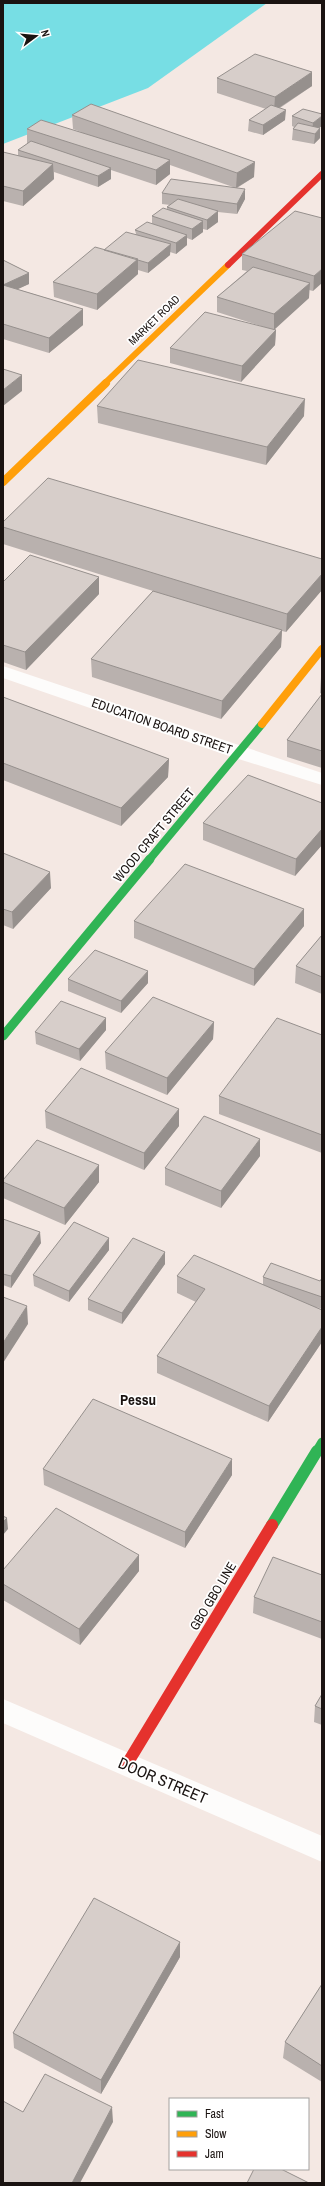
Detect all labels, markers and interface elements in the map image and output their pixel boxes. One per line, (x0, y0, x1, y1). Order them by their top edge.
north arrow (16, 16, 56, 56)
text: N (38, 28, 53, 38)
street label: MARKET ROAD (125, 292, 183, 348)
street label: EDUCATION BOARD STREET (89, 694, 235, 758)
street label: WOOD CRAFT STREET (110, 784, 199, 886)
district label: Pessu (120, 1389, 156, 1410)
street label: GBO GBO LINE (186, 1559, 240, 1633)
street label: DOOR STREET (115, 1751, 211, 1809)
legend (169, 2098, 309, 2170)
text: Fast (205, 2106, 224, 2122)
text: Slow (205, 2126, 227, 2142)
text: Jam (205, 2146, 224, 2162)

